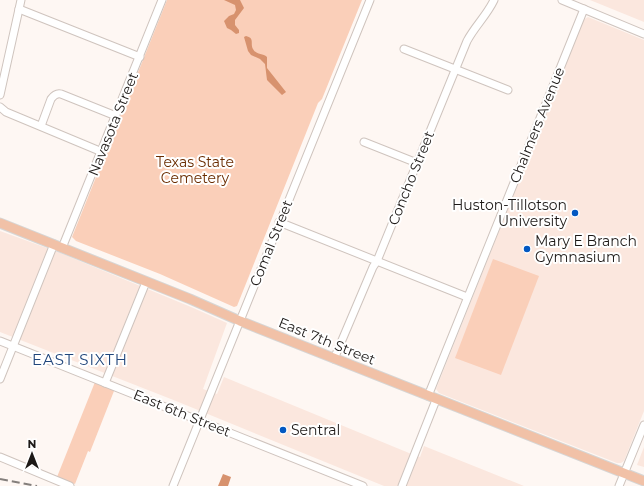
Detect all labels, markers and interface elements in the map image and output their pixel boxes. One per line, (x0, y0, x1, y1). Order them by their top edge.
street label: Chalmers Avenue (505, 64, 569, 186)
street label: Navasota Street (84, 69, 142, 179)
street label: Concho Street (384, 128, 438, 228)
park label: Texas State Cemetery (156, 153, 234, 187)
place label: Huston-Tillotson University (452, 196, 567, 230)
street label: Comal Street (246, 197, 297, 289)
marker: Huston-Tillotson University (570, 208, 580, 218)
place label: Mary E Branch Gymnasium (535, 232, 637, 266)
marker: Mary E Branch Gymnasium (522, 244, 532, 254)
street label: East 7th Street (276, 313, 378, 369)
district label: EAST SIXTH (32, 350, 128, 369)
street label: East 6th Street (131, 385, 234, 441)
place label: Sentral (291, 421, 340, 439)
marker: Sentral (278, 425, 288, 435)
north arrow (12, 434, 52, 474)
text: N (28, 437, 36, 451)

